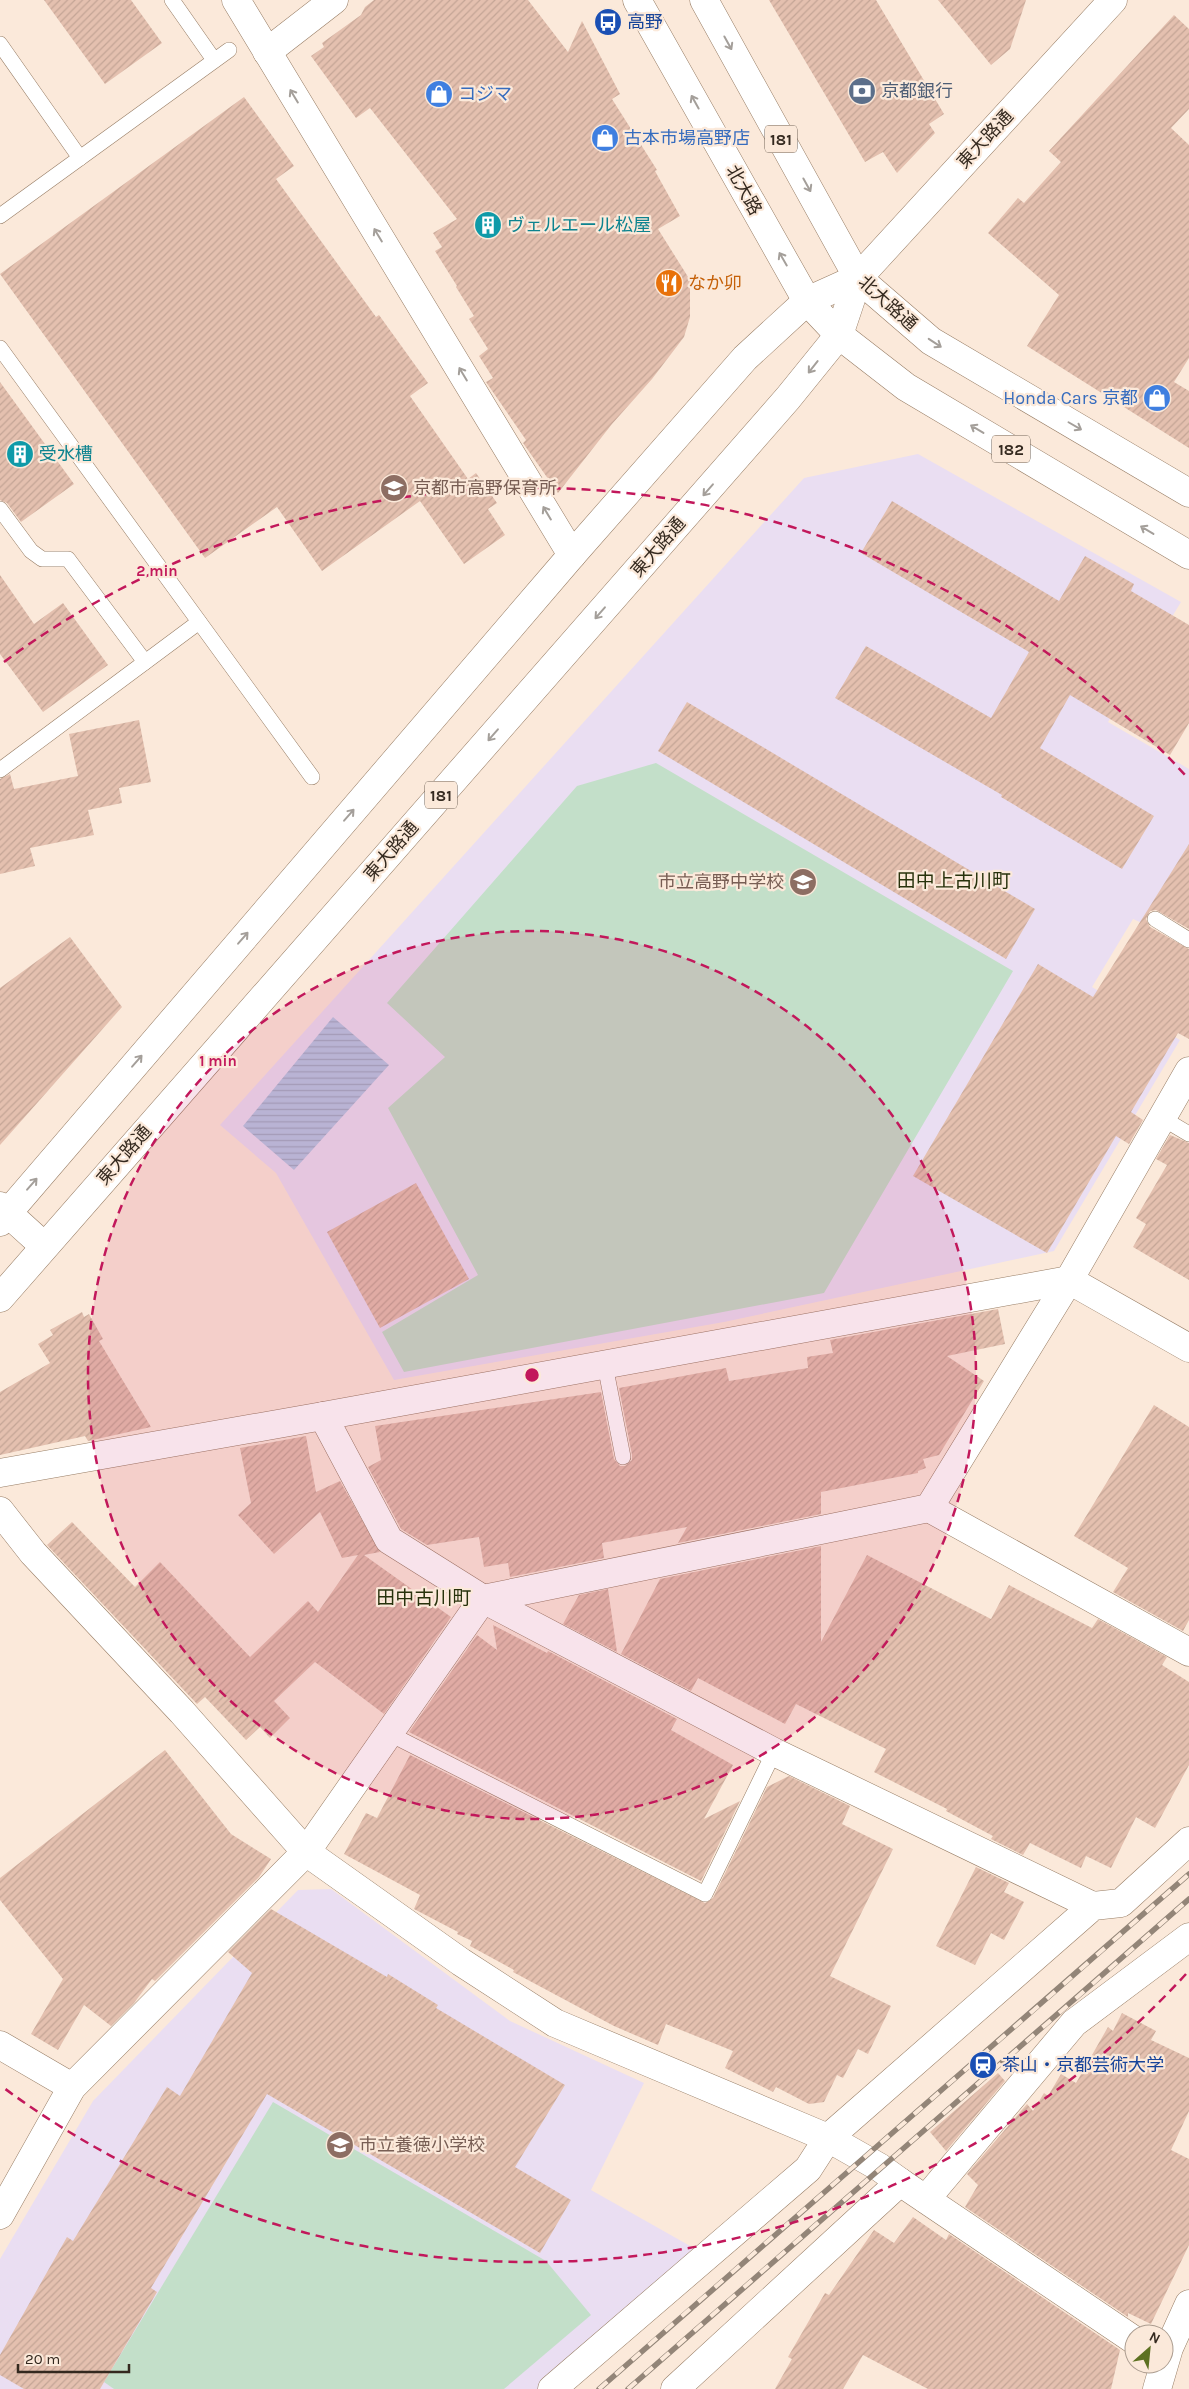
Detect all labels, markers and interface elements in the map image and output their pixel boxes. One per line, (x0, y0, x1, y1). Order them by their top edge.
bus stop icon: 高野 (593, 7, 623, 37)
place label: 高野 (627, 11, 663, 33)
one-way arrow (723, 35, 733, 49)
bank icon: 京都銀行 (847, 76, 877, 106)
shop icon: コジマ (424, 79, 454, 109)
place label: 京都銀行 (881, 80, 953, 102)
place label: コジマ (458, 83, 512, 105)
one-way arrow (288, 90, 298, 104)
one-way arrow (690, 95, 699, 110)
street label: 東大路通 (952, 105, 1018, 173)
shop icon: 古本市場高野店 (590, 123, 620, 153)
road number: 181 (765, 126, 797, 152)
place label: 古本市場高野店 (624, 127, 750, 149)
street label: 北大路 (721, 161, 767, 219)
one-way arrow (802, 177, 812, 191)
building icon: ヴェルエール松屋 (473, 210, 503, 240)
place label: ヴェルエール松屋 (507, 214, 651, 236)
one-way arrow (373, 229, 383, 243)
one-way arrow (778, 252, 788, 266)
restaurant icon: なか卯 (654, 268, 684, 298)
street label: 北大路通 (854, 271, 922, 335)
place label: なか卯 (688, 272, 742, 294)
one-way arrow (928, 339, 942, 349)
one-way arrow (808, 360, 819, 373)
one-way arrow (457, 367, 467, 381)
shop icon: Honda Cars 京都 (1142, 383, 1172, 413)
place label: Honda Cars 京都 (1003, 387, 1138, 409)
one-way arrow (1068, 422, 1082, 432)
one-way arrow (971, 424, 985, 434)
road number: 182 (992, 436, 1030, 462)
building icon: 受水槽 (5, 439, 35, 469)
place label: 受水槽 (39, 443, 93, 465)
school or university icon: 京都市高野保育所 (379, 473, 409, 503)
place label: 京都市高野保育所 (413, 477, 557, 499)
one-way arrow (702, 484, 713, 497)
one-way arrow (542, 506, 552, 520)
street label: 東大路通 (626, 513, 690, 581)
one-way arrow (1141, 524, 1155, 534)
text: 2 min (136, 562, 178, 580)
one-way arrow (595, 606, 606, 619)
one-way arrow (487, 728, 499, 741)
road number: 181 (425, 782, 457, 808)
one-way arrow (343, 808, 355, 821)
street label: 東大路通 (359, 817, 423, 885)
school or university icon: 市立高野中学校 (788, 867, 818, 897)
district label: 田中上古川町 (897, 870, 1011, 892)
place label: 市立高野中学校 (658, 871, 784, 893)
one-way arrow (238, 931, 249, 944)
text: 1 min (199, 1052, 237, 1070)
one-way arrow (132, 1055, 143, 1068)
street label: 東大路通 (92, 1121, 156, 1189)
one-way arrow (26, 1178, 37, 1191)
centre of rings (523, 1366, 541, 1384)
district label: 田中古川町 (376, 1587, 472, 1609)
station icon: 茶山・京都芸術大学 (968, 2050, 998, 2080)
place label: 茶山・京都芸術大学 (1002, 2054, 1164, 2076)
school or university icon: 市立養徳小学校 (325, 2130, 355, 2160)
place label: 市立養徳小学校 (359, 2134, 485, 2156)
north arrow (1124, 2324, 1174, 2374)
text: N (1146, 2328, 1163, 2348)
scale bar (18, 2342, 129, 2374)
text: 20 m (25, 2350, 60, 2368)

